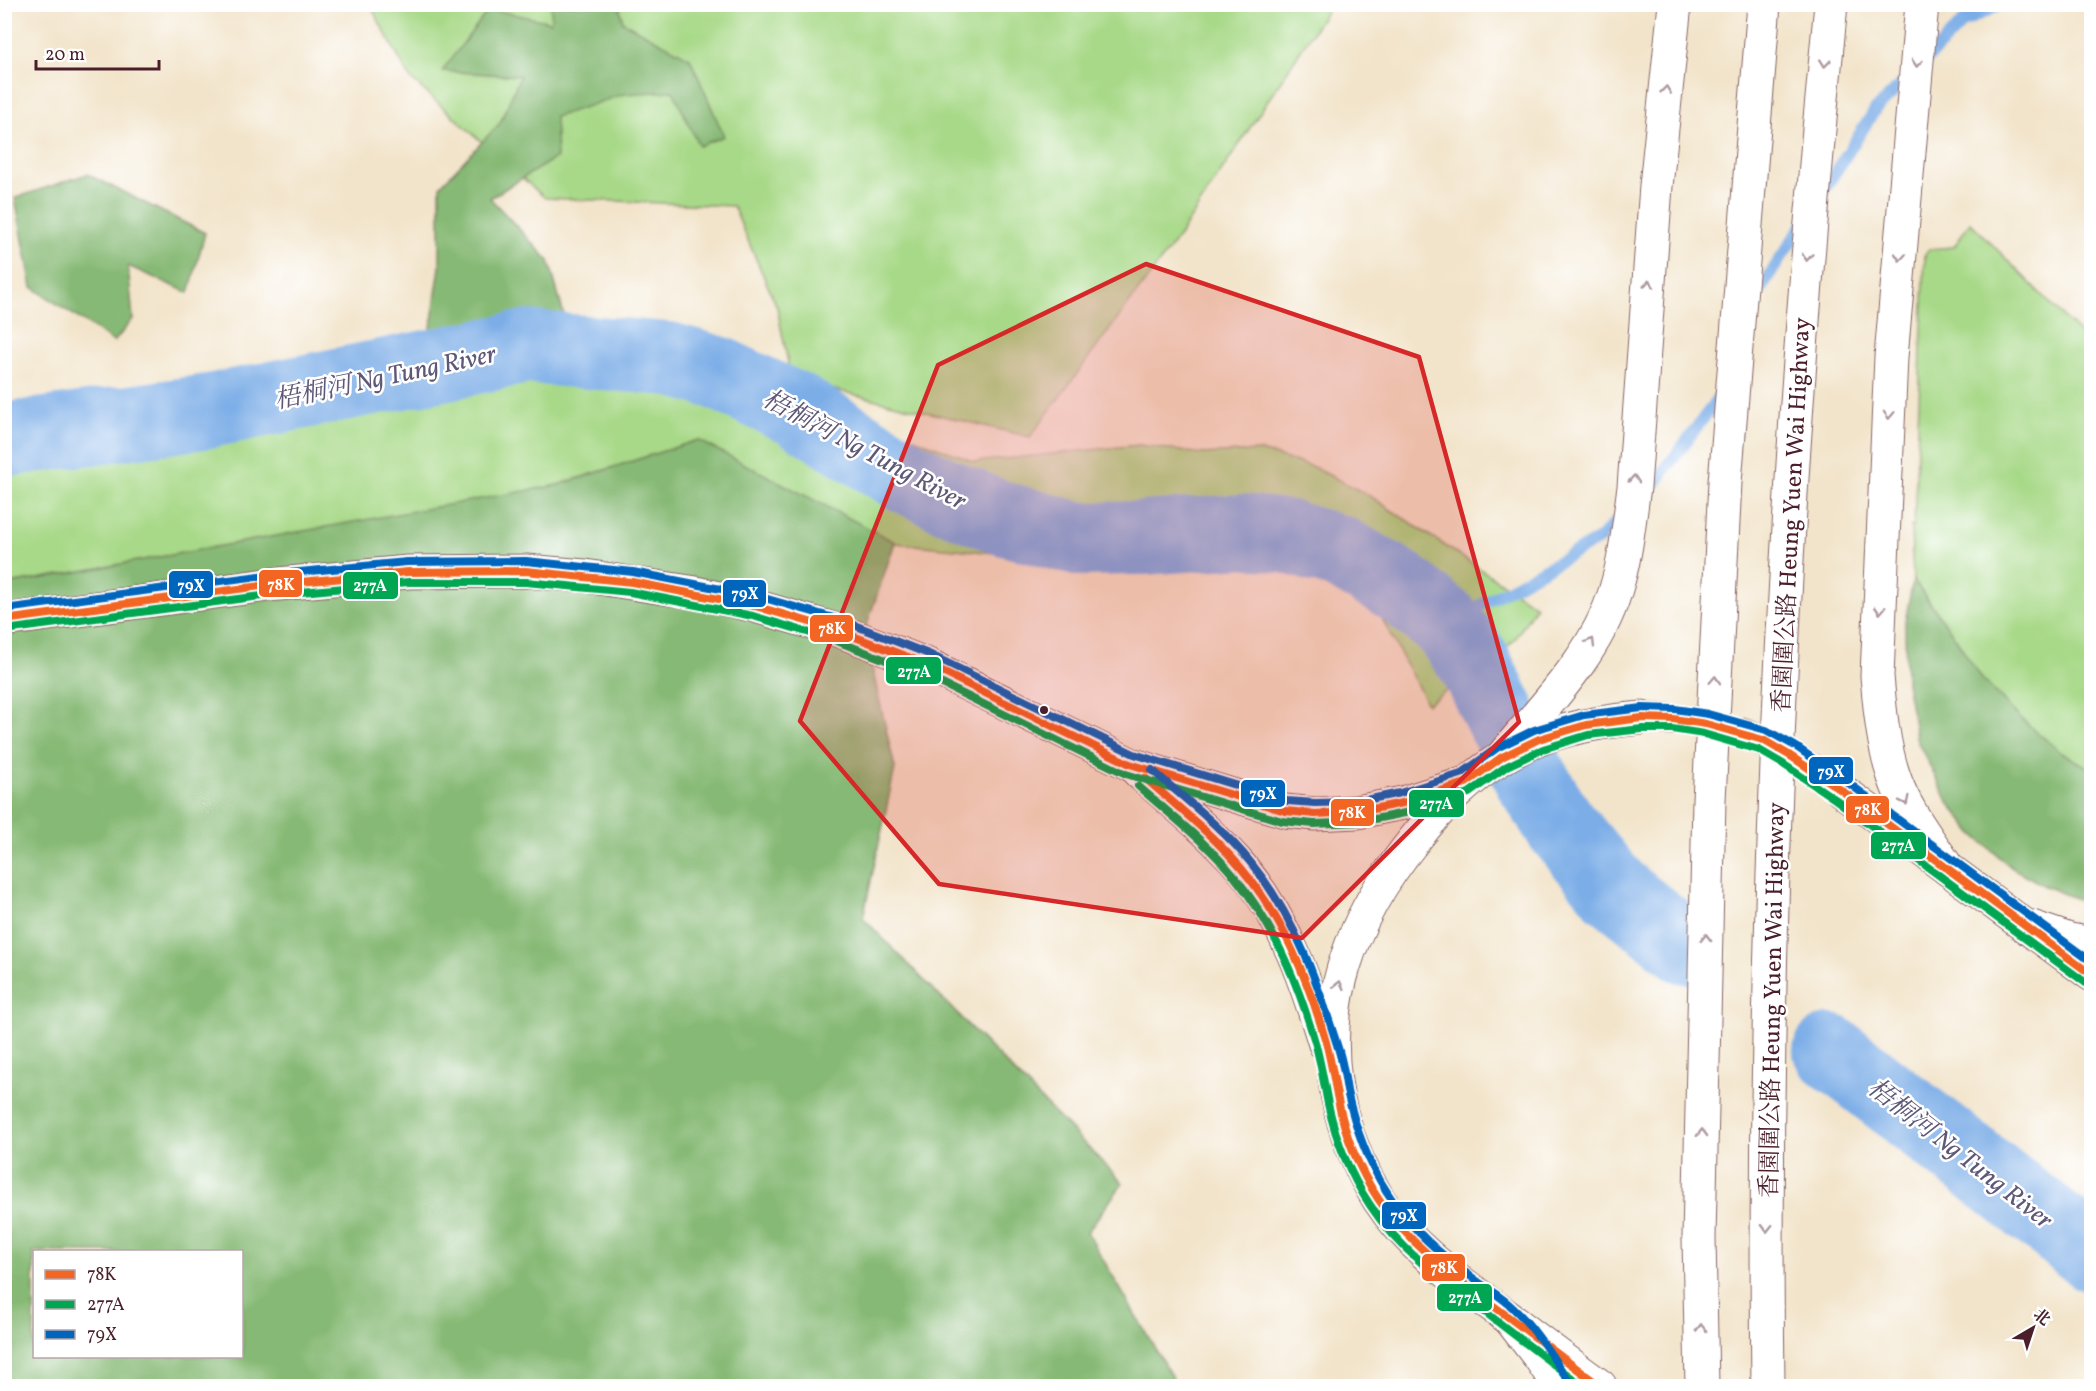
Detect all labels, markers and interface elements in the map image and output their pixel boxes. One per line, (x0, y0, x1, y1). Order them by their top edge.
scale bar (36, 33, 159, 71)
text: 20 m (45, 43, 85, 68)
one-way arrow (1819, 58, 1832, 67)
one-way arrow (1911, 58, 1924, 67)
one-way arrow (1659, 85, 1672, 95)
one-way arrow (1801, 252, 1814, 261)
one-way arrow (1894, 252, 1907, 262)
one-way arrow (1642, 280, 1655, 289)
street label: 香園圍公路 Heung Yuen Wai Highway (1766, 317, 1820, 714)
water label: 梧桐河 Ng Tung River (271, 337, 500, 419)
water label: 梧桐河 Ng Tung River (756, 382, 973, 520)
one-way arrow (1882, 411, 1895, 420)
one-way arrow (1627, 474, 1640, 483)
line badge: 78K (258, 569, 303, 598)
line badge: 79X (168, 570, 214, 599)
line badge: 277A (342, 571, 399, 600)
text: 78K (267, 575, 295, 597)
text: 79X (177, 576, 205, 598)
text: 277A (353, 576, 387, 598)
line badge: 79X (722, 579, 767, 608)
text: 79X (731, 584, 759, 606)
one-way arrow (1874, 605, 1887, 614)
line badge: 78K (809, 614, 854, 643)
text: 78K (818, 619, 846, 641)
one-way arrow (1584, 638, 1596, 648)
line badge: 277A (885, 656, 942, 685)
text: 277A (897, 662, 931, 684)
one-way arrow (1709, 676, 1722, 685)
unlabelled marker (1038, 704, 1050, 716)
line badge: 79X (1808, 756, 1854, 785)
text: 79X (1817, 762, 1845, 784)
line badge: 79X (1240, 779, 1286, 808)
text: 79X (1249, 784, 1277, 806)
line badge: 277A (1408, 789, 1465, 818)
text: 277A (1419, 794, 1453, 816)
one-way arrow (1898, 794, 1909, 805)
line badge: 78K (1845, 795, 1890, 824)
line badge: 78K (1330, 798, 1375, 827)
text: 78K (1854, 800, 1882, 822)
street label: 香園圍公路 Heung Yuen Wai Highway (1754, 802, 1794, 1198)
text: 78K (1338, 803, 1366, 825)
line badge: 277A (1870, 831, 1927, 860)
text: 277A (1881, 836, 1915, 858)
one-way arrow (1700, 934, 1712, 943)
one-way arrow (1331, 981, 1344, 991)
water label: 梧桐河 Ng Tung River (1860, 1071, 2060, 1239)
one-way arrow (1695, 1129, 1708, 1138)
line badge: 79X (1381, 1201, 1427, 1230)
text: 79X (1390, 1206, 1418, 1228)
one-way arrow (1761, 1223, 1773, 1232)
legend (33, 1250, 243, 1358)
line badge: 78K (1421, 1253, 1466, 1282)
text: 78K (1430, 1258, 1458, 1280)
text: 78K (87, 1263, 117, 1288)
line badge: 277A (1436, 1283, 1493, 1312)
text: 277A (1448, 1288, 1482, 1310)
text: 277A (87, 1293, 125, 1318)
north arrow (2003, 1298, 2063, 1358)
text: 北 (2028, 1304, 2054, 1331)
text: 79X (87, 1323, 117, 1348)
one-way arrow (1695, 1324, 1707, 1333)

